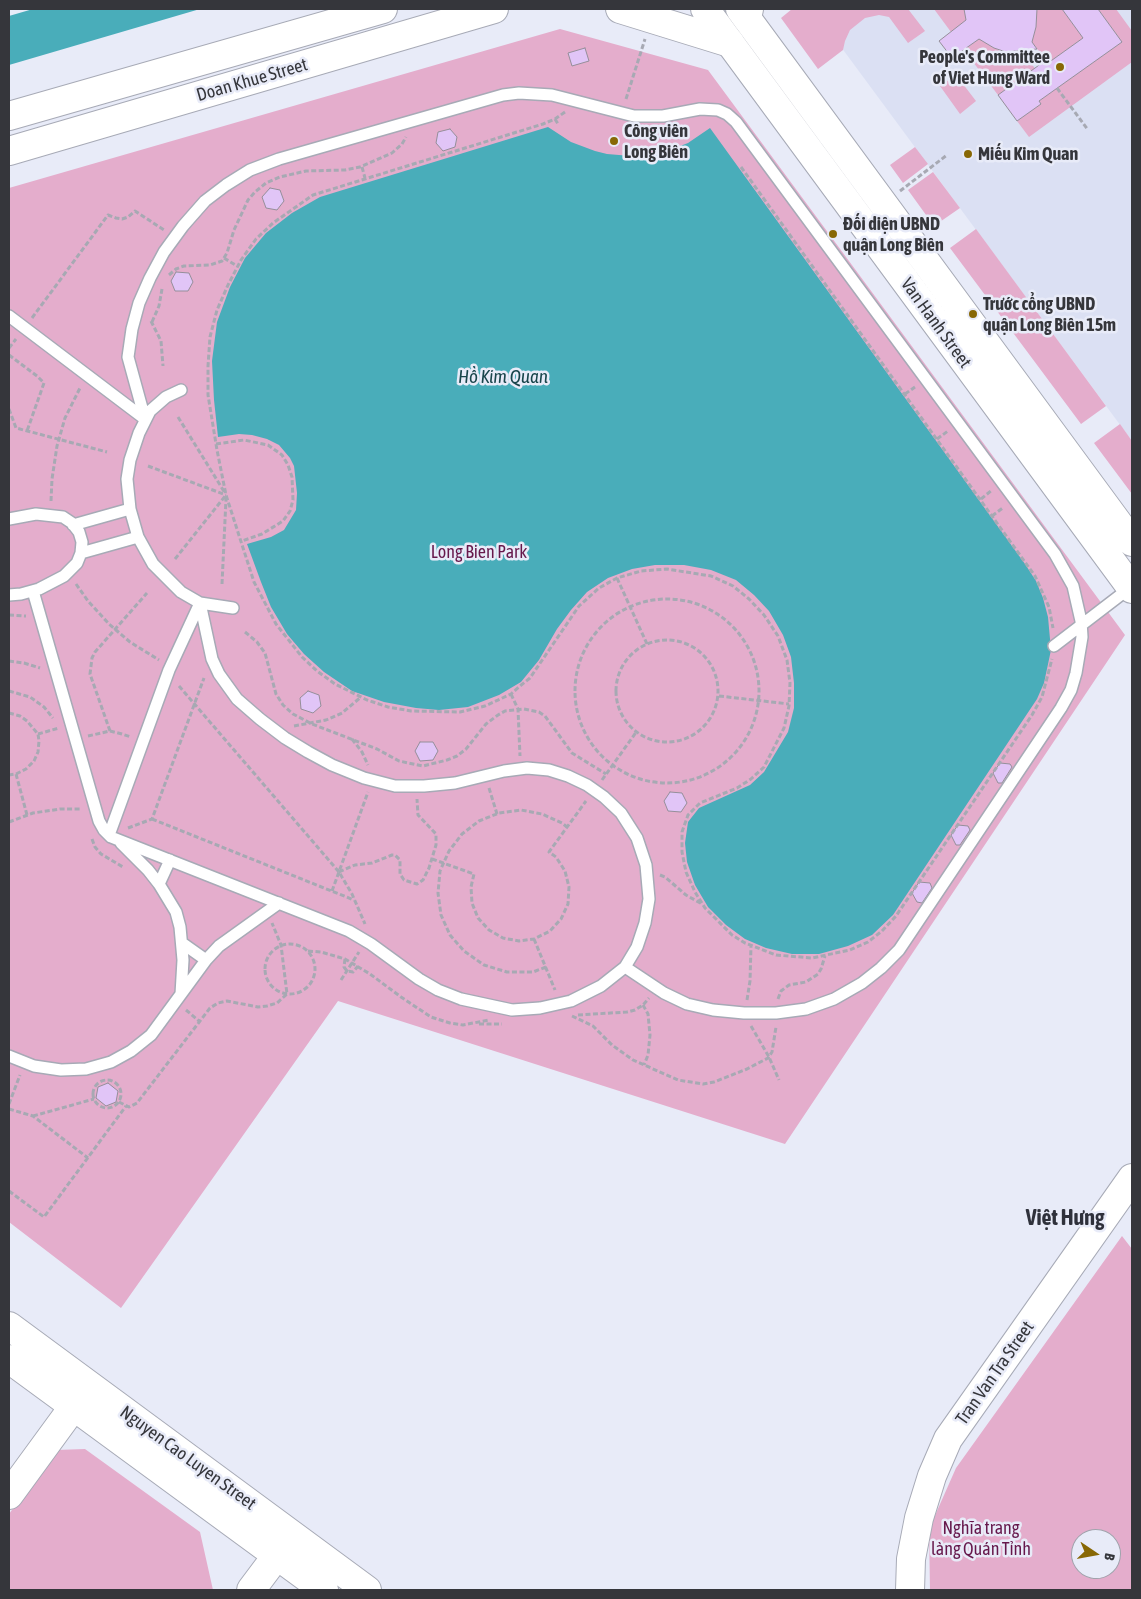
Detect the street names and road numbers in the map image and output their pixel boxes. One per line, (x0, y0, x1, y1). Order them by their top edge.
street label: Doan Khue Street (194, 54, 310, 106)
street label: Van Hanh Street (896, 274, 976, 372)
street label: Tran Van Tra Street (951, 1317, 1039, 1429)
street label: Nguyen Cao Luyen Street (116, 1401, 260, 1515)

